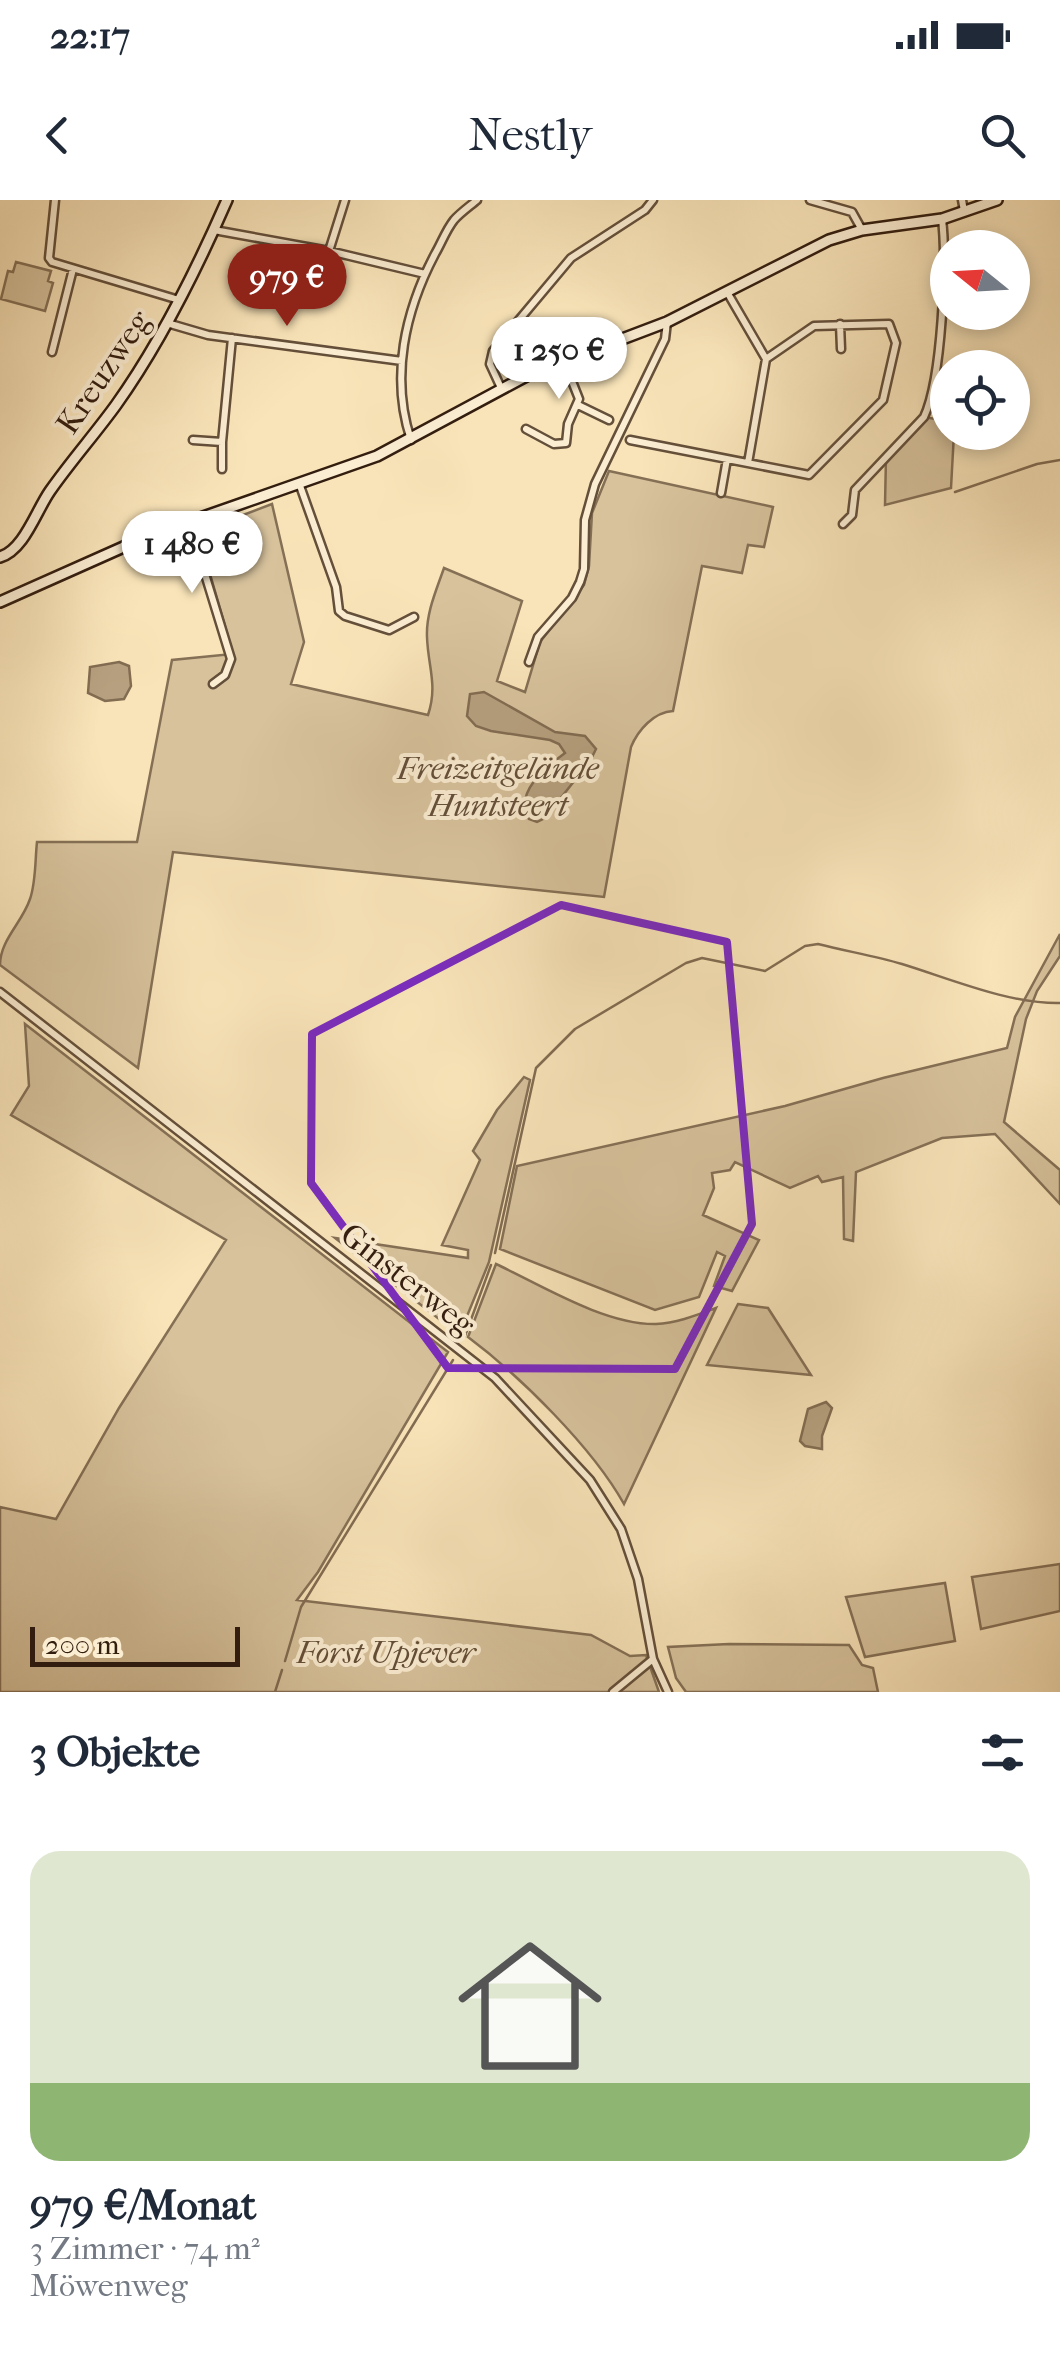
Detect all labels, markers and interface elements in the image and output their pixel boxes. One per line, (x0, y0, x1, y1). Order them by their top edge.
text: 22:17 (50, 13, 130, 58)
icon: back (30, 108, 85, 163)
icon: search (975, 108, 1030, 163)
text: Nestly (468, 109, 592, 162)
north arrow (930, 230, 1030, 330)
map controls (930, 230, 1030, 450)
pin: 979 € (217, 244, 357, 329)
text: 979 € (250, 258, 324, 295)
street label: Kreuzweg (49, 303, 159, 441)
pin: 1 250 € (467, 317, 651, 402)
text: 1 250 € (513, 331, 605, 368)
button: locate (930, 350, 1030, 450)
pin: 1 480 € (100, 511, 284, 596)
text: 1 480 € (144, 525, 240, 562)
park label: Freizeitgelände Huntsteert (396, 750, 600, 824)
street label: Ginsterweg (333, 1216, 483, 1344)
scale bar (30, 1622, 240, 1666)
text: 200 m (45, 1628, 120, 1661)
park label: Forst Upjever (296, 1634, 478, 1671)
icon: filters (975, 1725, 1030, 1780)
text: 3 Objekte (30, 1728, 200, 1777)
icon: home (440, 1916, 620, 2096)
text: 979 €/Monat (30, 2181, 256, 2230)
text: 3 Zimmer · 74 m² (30, 2230, 260, 2267)
text: Möwenweg (30, 2267, 188, 2304)

